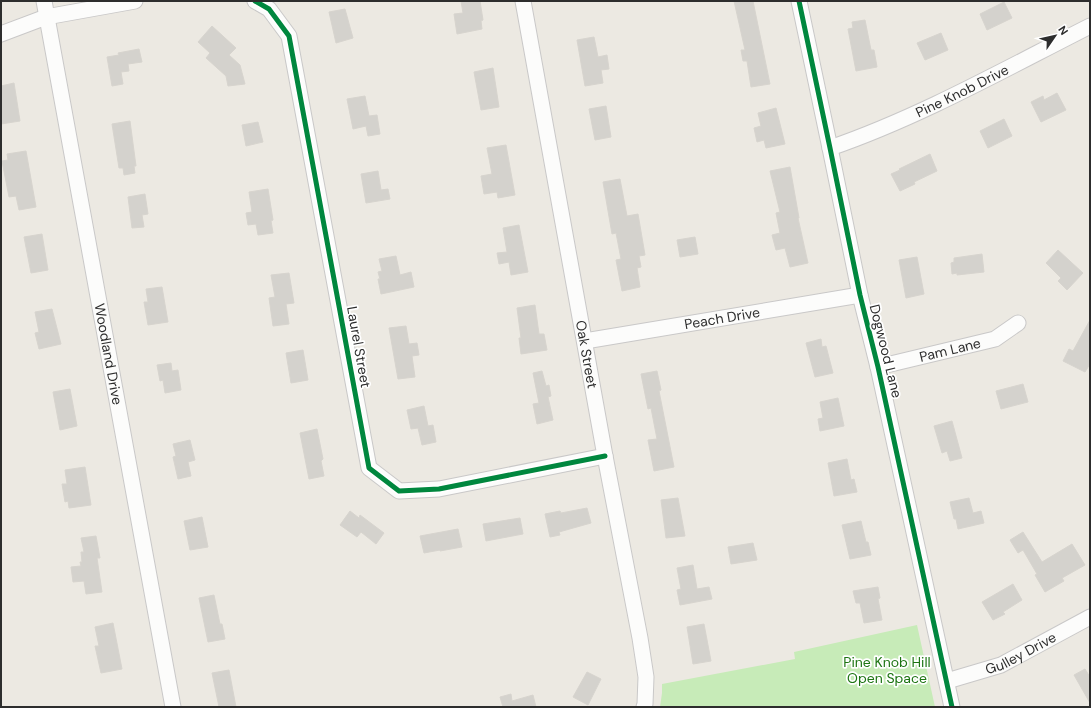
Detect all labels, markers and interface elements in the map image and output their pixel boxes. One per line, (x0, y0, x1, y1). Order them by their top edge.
north arrow (1035, 16, 1075, 56)
text: N (1055, 23, 1071, 38)
street label: Pine Knob Drive (913, 60, 1012, 121)
street label: Woodland Drive (90, 302, 127, 406)
street label: Dogwood Lane (866, 302, 906, 400)
street label: Peach Drive (683, 303, 761, 333)
street label: Laurel Street (343, 305, 375, 389)
street label: Oak Street (572, 319, 602, 390)
street label: Pam Lane (917, 334, 983, 366)
street label: Gulley Drive (983, 628, 1059, 678)
park label: Pine Knob Hill Open Space (843, 653, 931, 687)

